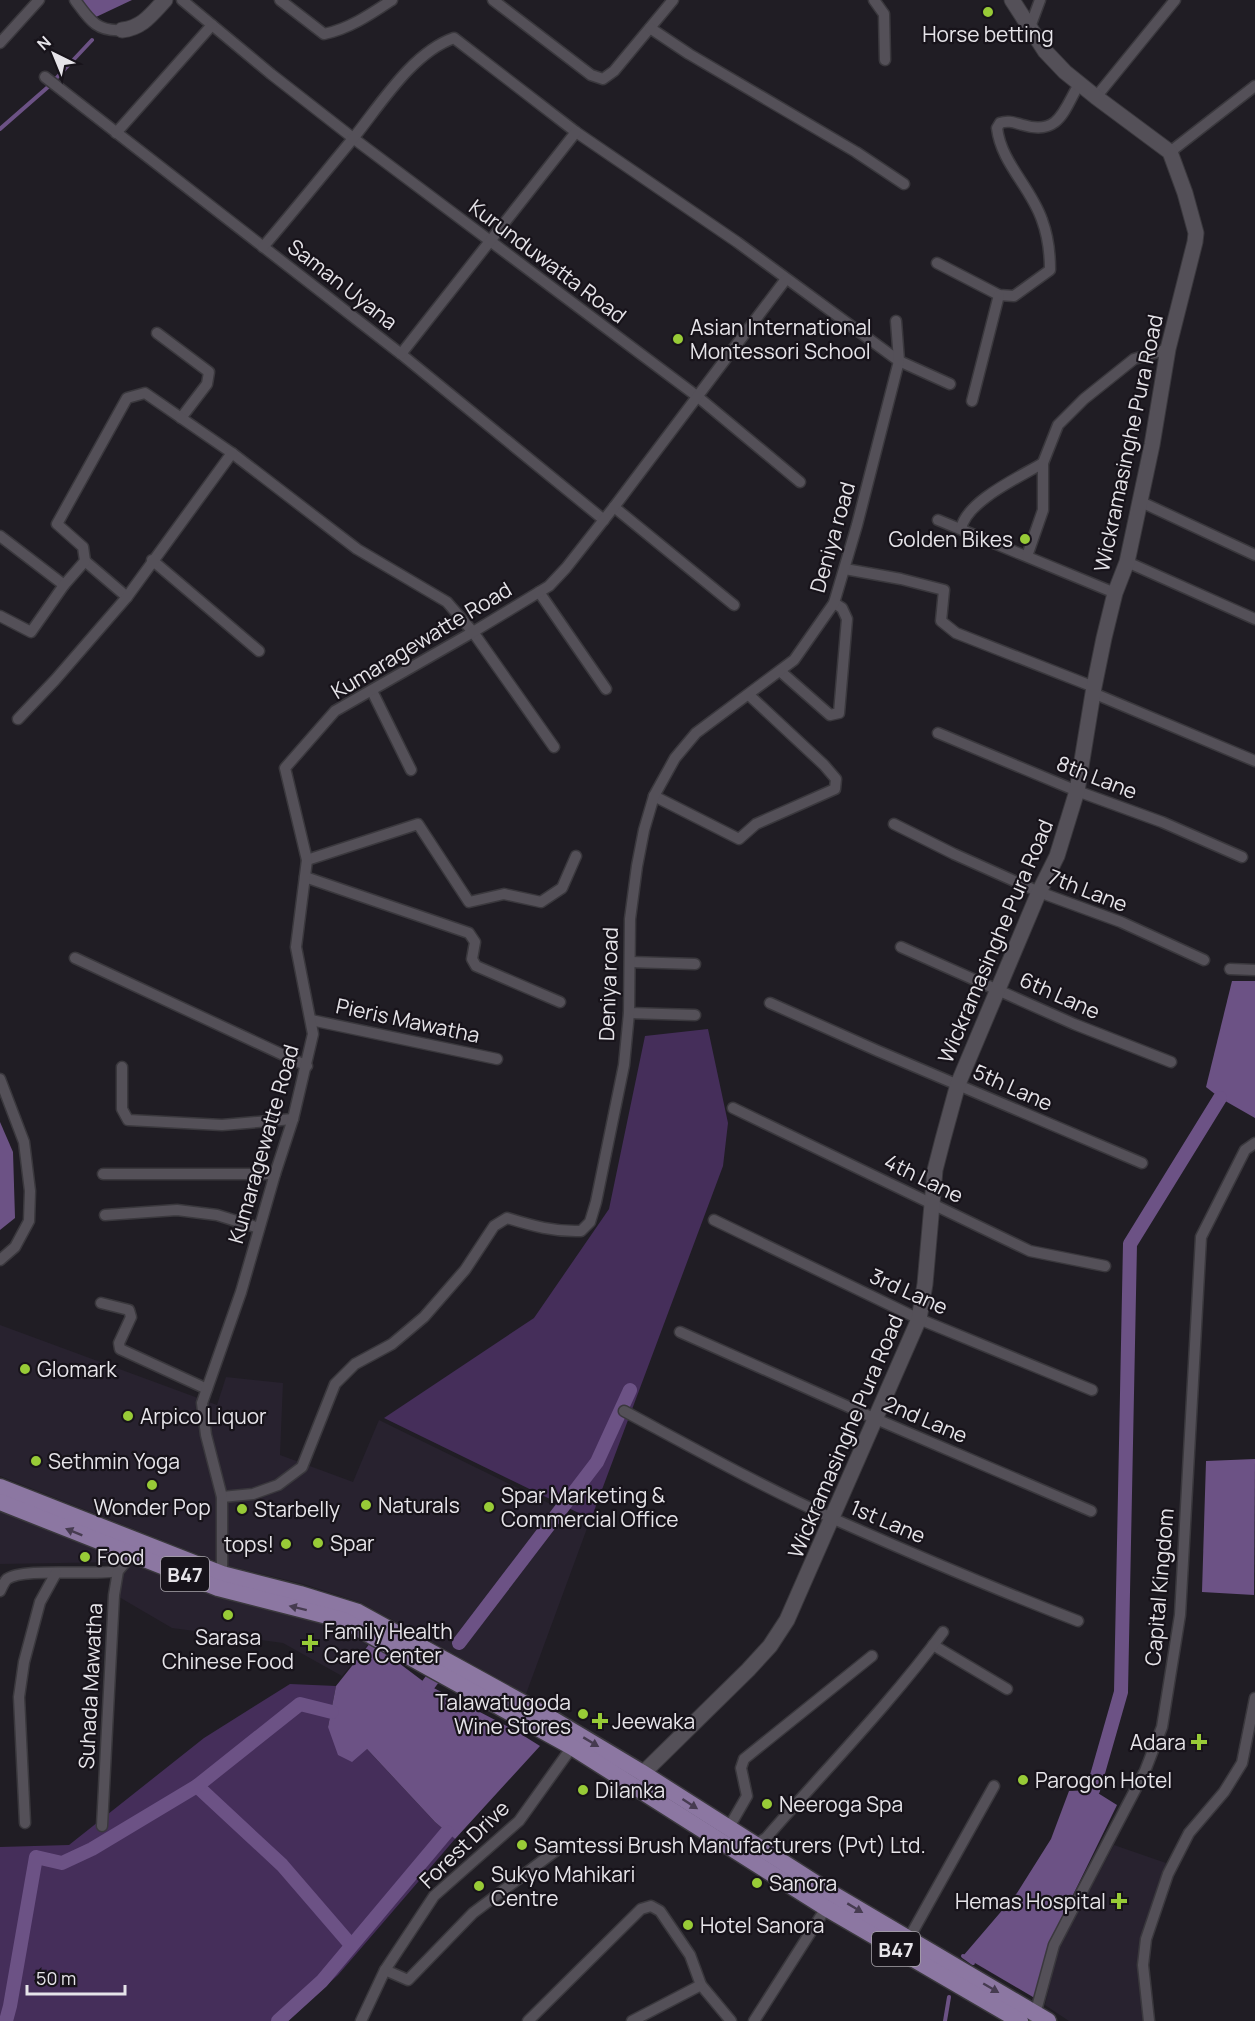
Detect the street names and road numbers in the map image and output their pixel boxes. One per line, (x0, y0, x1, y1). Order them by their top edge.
street label: Kurunduwatta Road (464, 193, 632, 329)
street label: Saman Uyana (282, 232, 404, 336)
street label: Wickramasinghe Pura Road (1087, 312, 1169, 574)
street label: Deniya road (803, 478, 861, 596)
street label: Kumaragewatte Road (326, 575, 516, 705)
street label: 8th Lane (1053, 749, 1141, 805)
street label: Wickramasinghe Pura Road (931, 815, 1059, 1067)
street label: 7th Lane (1044, 862, 1132, 918)
street label: Deniya road (592, 927, 624, 1041)
street label: 6th Lane (1015, 965, 1105, 1025)
street label: Pieris Mawatha (334, 991, 482, 1049)
street label: Kumaragewatte Road (221, 1041, 305, 1247)
street label: 5th Lane (969, 1057, 1057, 1117)
street label: 4th Lane (880, 1147, 968, 1209)
street label: 3rd Lane (866, 1261, 952, 1321)
street label: Wickramasinghe Pura Road (781, 1310, 909, 1562)
street label: 2nd Lane (880, 1389, 972, 1449)
street label: 1st Lane (846, 1493, 930, 1549)
street label: Capital Kingdom (1138, 1507, 1180, 1667)
road number: B47 (161, 1557, 209, 1591)
street label: Suhada Mawatha (72, 1602, 108, 1770)
street label: Forest Drive (413, 1794, 515, 1894)
road number: B47 (872, 1932, 920, 1966)

